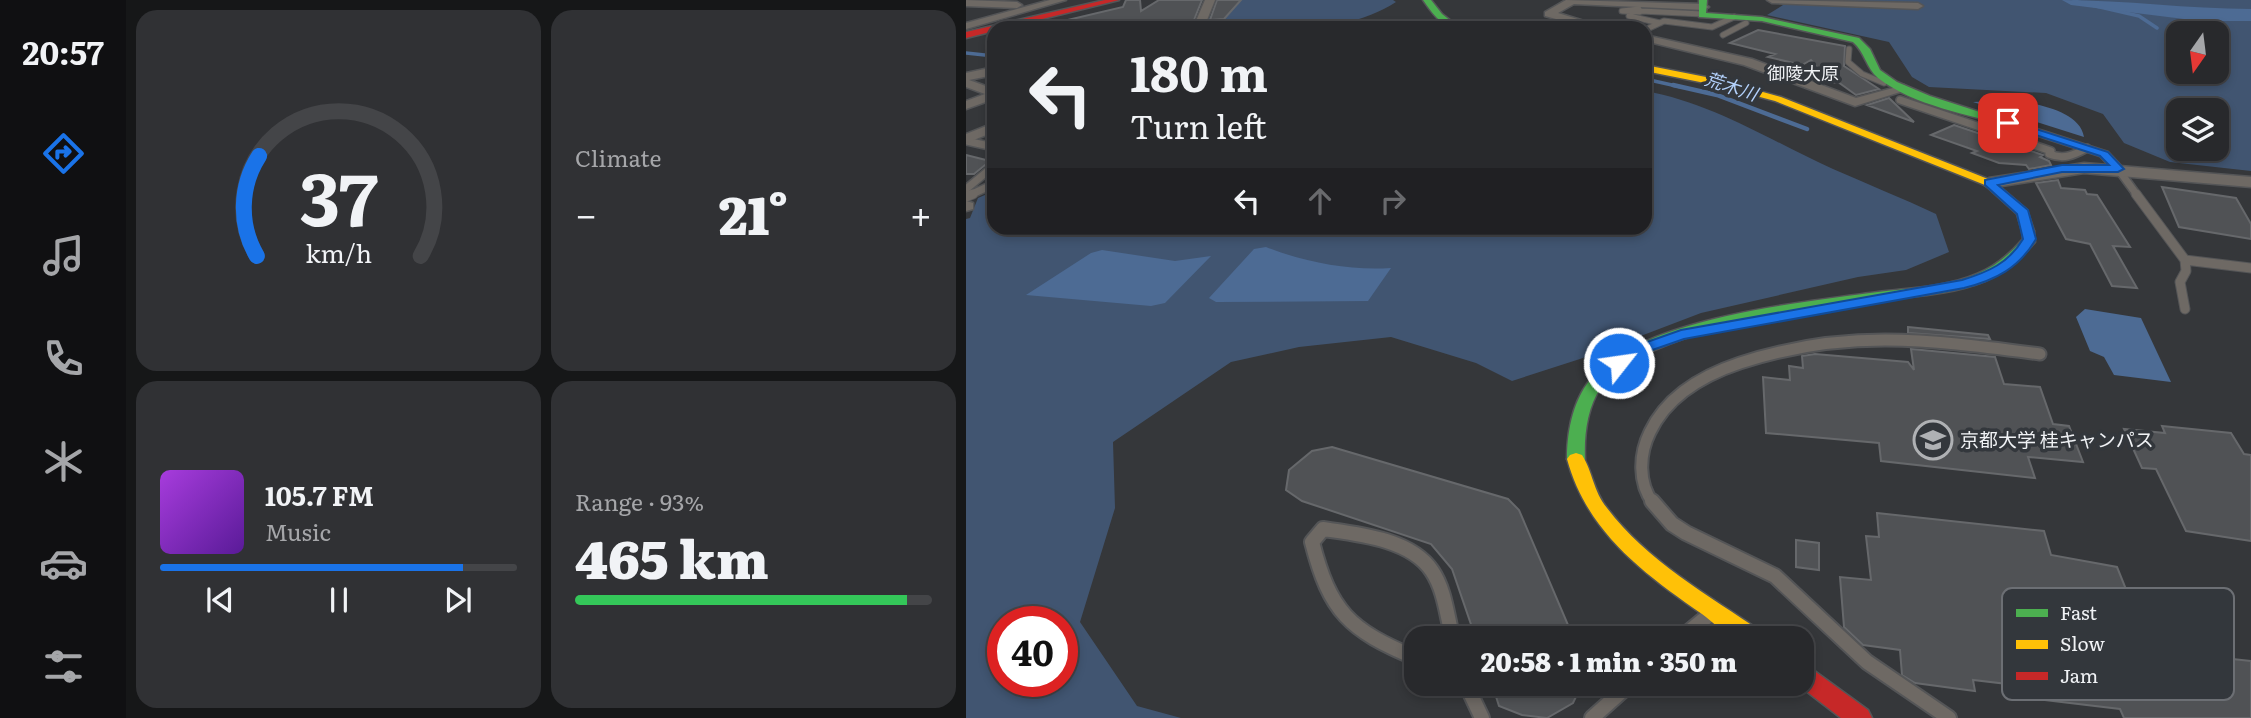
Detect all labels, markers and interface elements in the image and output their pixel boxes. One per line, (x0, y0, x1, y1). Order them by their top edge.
north arrow (2166, 21, 2230, 84)
map controls (2166, 21, 2229, 161)
text: 20:57 (22, 27, 104, 75)
text: 180 m (1130, 34, 1268, 107)
icon: left (1015, 49, 1106, 140)
district label: 御陵大原 (1767, 59, 1839, 86)
water label: 荒木川 (1702, 64, 1763, 107)
pin (1978, 93, 2038, 153)
button: layers (2166, 98, 2229, 161)
text: Turn left (1130, 101, 1267, 149)
icon: arrive (1989, 104, 2027, 142)
icon: directions (39, 129, 88, 178)
text: Climate (575, 140, 661, 174)
text: 37 (299, 141, 378, 249)
text: 21° (719, 174, 788, 251)
icon: left (1228, 182, 1266, 220)
icon: ahead (1301, 182, 1339, 220)
icon: right (1374, 182, 1412, 220)
text: − (575, 184, 597, 241)
text: + (910, 184, 932, 241)
icon: music (39, 231, 88, 280)
text: km/h (305, 234, 372, 271)
position arrow (1582, 326, 1656, 400)
icon: phone (39, 334, 88, 383)
school or university icon: 京都大学 桂キャンパス (1912, 419, 1954, 461)
place label: 京都大学 桂キャンパス (1960, 425, 2154, 453)
icon: climate (39, 437, 88, 486)
text: 105.7 FM (265, 475, 374, 514)
text: Range · 93% (575, 484, 704, 518)
text: Music (265, 514, 331, 548)
text: 465 km (575, 518, 769, 595)
icon: car (39, 539, 88, 588)
icon: previous (201, 581, 239, 619)
icon: pause (320, 581, 358, 619)
icon: next (439, 581, 477, 619)
legend (2002, 588, 2234, 700)
text: Fast (2060, 598, 2097, 626)
speed limit sign: 40 (987, 606, 1078, 697)
text: Slow (2060, 629, 2105, 657)
text: 20:58 · 1 min · 350 m (1481, 641, 1737, 680)
icon: filters (39, 642, 88, 691)
text: Jam (2060, 661, 2098, 689)

